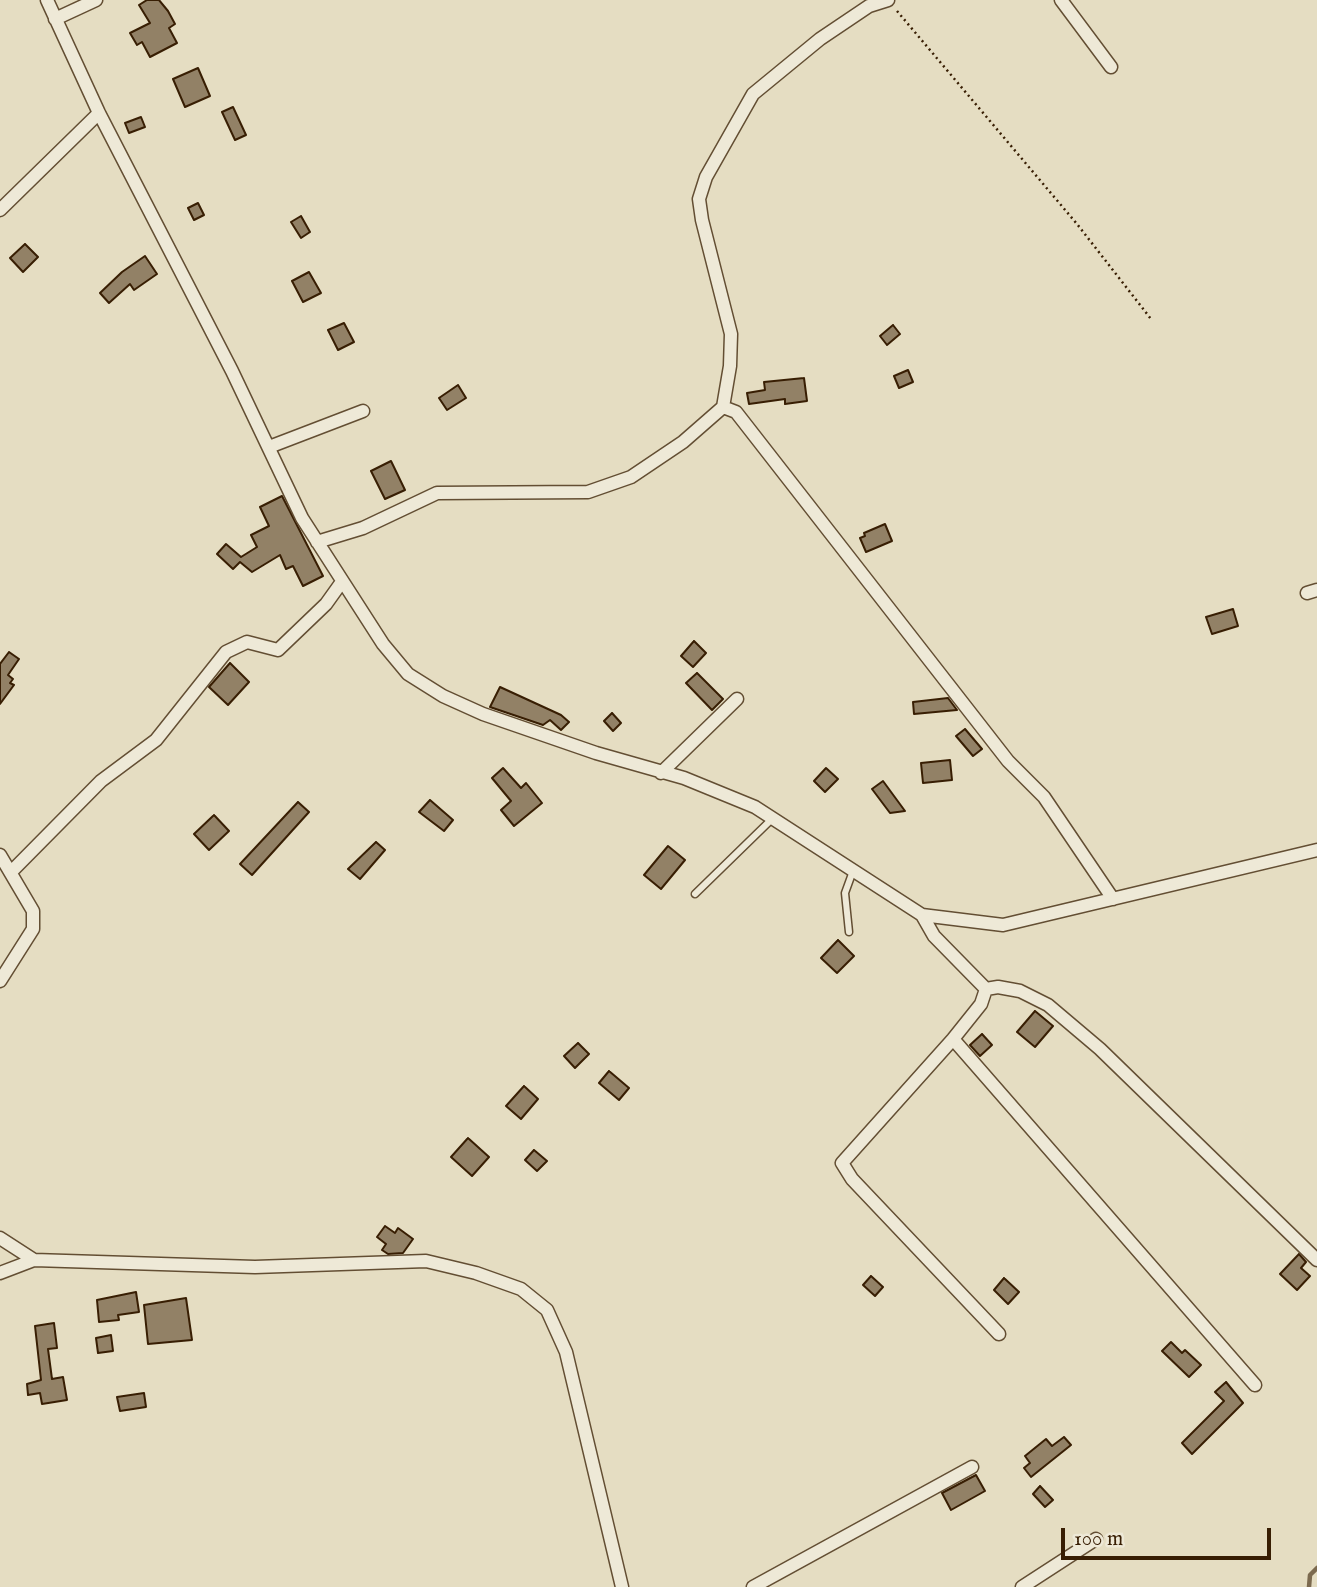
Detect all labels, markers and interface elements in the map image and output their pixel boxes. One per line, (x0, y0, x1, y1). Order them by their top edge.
scale bar (1065, 1514, 1275, 1558)
text: 100 m (1074, 1526, 1123, 1553)

